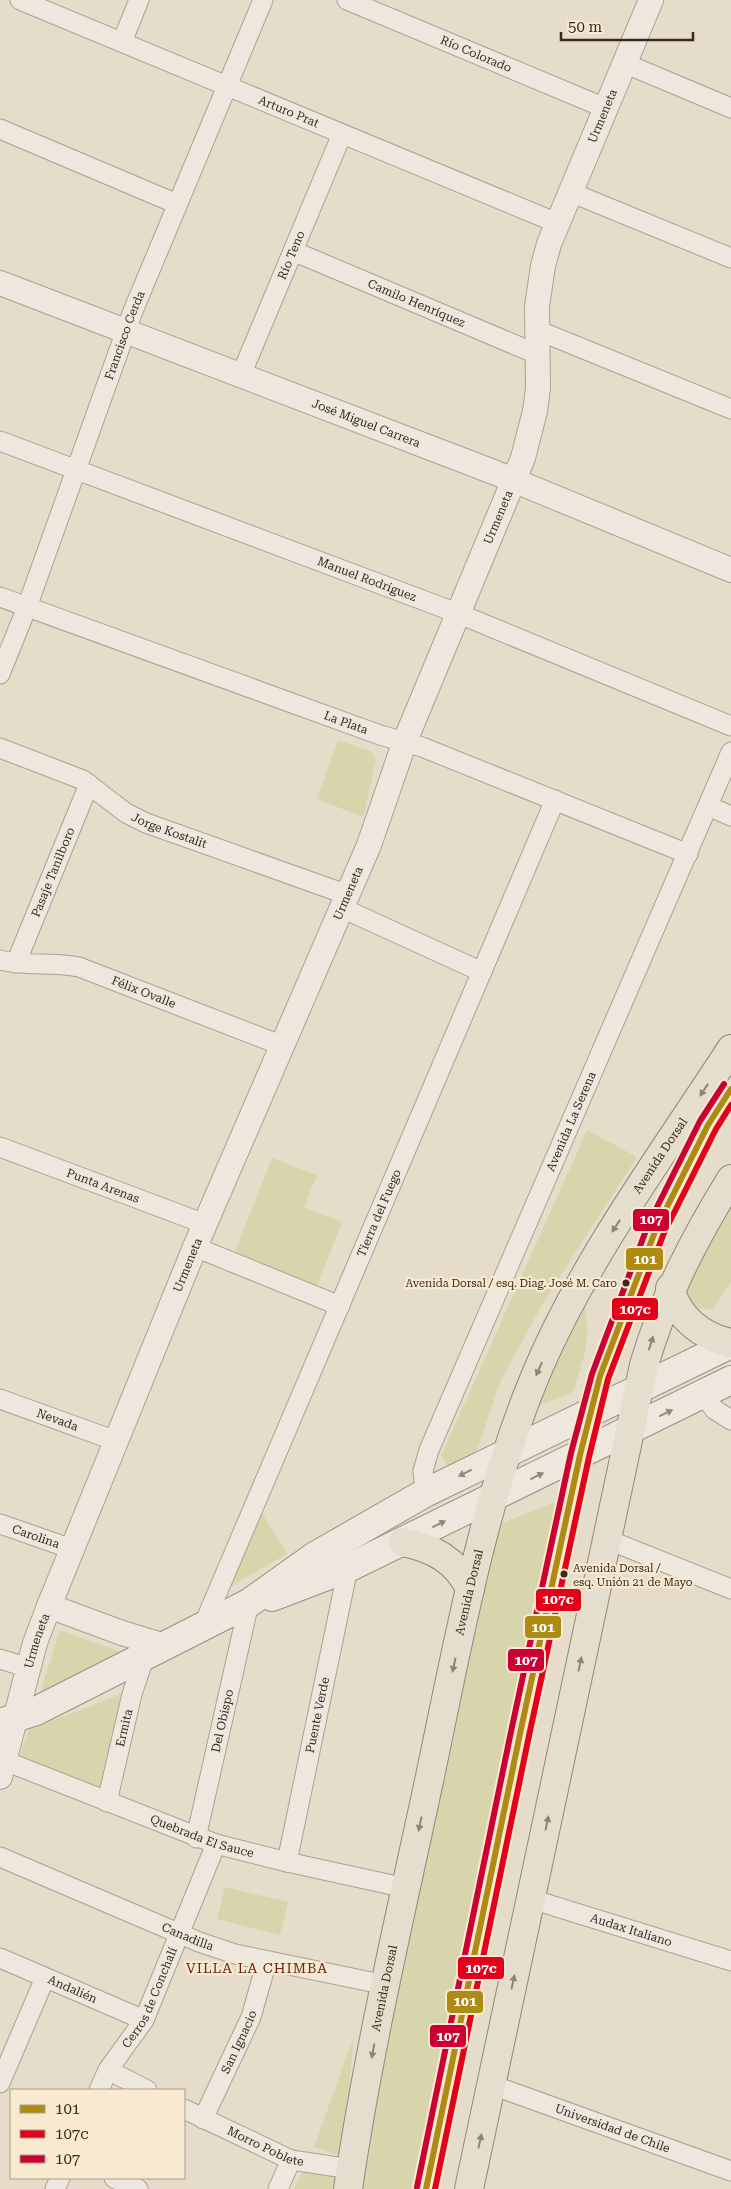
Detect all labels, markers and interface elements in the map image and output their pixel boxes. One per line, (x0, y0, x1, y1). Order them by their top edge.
scale bar (561, 10, 694, 42)
text: 50 m (568, 18, 603, 36)
street label: Río Colorado (438, 33, 514, 75)
street label: Urmeneta (585, 86, 620, 145)
street label: Arturo Prat (256, 93, 322, 131)
street label: Río Teno (275, 229, 308, 282)
street label: Camilo Henríquez (366, 276, 468, 330)
street label: Francisco Cerda (102, 288, 148, 382)
street label: José Miguel Carrera (310, 396, 423, 450)
street label: Urmeneta (481, 488, 516, 546)
street label: Manuel Rodríguez (315, 554, 419, 604)
street label: La Plata (322, 708, 370, 737)
street label: Jorge Kostalit (129, 810, 209, 851)
street label: Pasaje Tanilboro (28, 825, 78, 919)
street label: Urmeneta (330, 864, 366, 922)
street label: Félix Ovalle (110, 973, 178, 1011)
street label: Avenida La Serena (543, 1069, 599, 1173)
one-way arrow (700, 1083, 709, 1097)
street label: Avenida Dorsal (630, 1115, 690, 1196)
street label: Punta Arenas (65, 1166, 142, 1206)
street label: Tierra del Fuego (354, 1167, 404, 1259)
line badge: 107 (632, 1208, 670, 1232)
text: 107 (639, 1211, 663, 1227)
one-way arrow (611, 1220, 621, 1233)
street label: Urmeneta (170, 1236, 205, 1294)
line badge: 101 (625, 1247, 664, 1271)
text: 101 (633, 1251, 657, 1267)
place label: Avenida Dorsal / esq. Diag. José M. Caro (406, 1277, 617, 1290)
marker: Avenida Dorsal / esq. Diag. José M. Caro (621, 1278, 631, 1288)
line badge: 107c (611, 1297, 659, 1321)
text: 107c (619, 1301, 651, 1317)
one-way arrow (647, 1335, 655, 1350)
one-way arrow (534, 1362, 542, 1376)
street label: Nevada (35, 1406, 81, 1434)
one-way arrow (658, 1409, 673, 1417)
one-way arrow (458, 1469, 472, 1477)
one-way arrow (530, 1472, 544, 1480)
one-way arrow (432, 1520, 446, 1528)
street label: Carolina (10, 1522, 62, 1551)
street label: Avenida Dorsal (453, 1548, 486, 1637)
place label: Avenida Dorsal / esq. Unión 21 de Mayo (573, 1562, 693, 1589)
marker: Avenida Dorsal / esq. Unión 21 de Mayo (559, 1569, 569, 1579)
line badge: 107c (535, 1588, 582, 1612)
text: 107c (542, 1591, 574, 1607)
street label: Urmeneta (22, 1611, 53, 1670)
line badge: 101 (524, 1615, 562, 1639)
text: 101 (531, 1619, 555, 1635)
line badge: 107 (507, 1648, 545, 1672)
text: 107 (514, 1652, 538, 1668)
one-way arrow (449, 1657, 457, 1673)
one-way arrow (576, 1657, 584, 1672)
street label: Puente Verde (303, 1676, 332, 1754)
street label: Del Obispo (208, 1688, 236, 1754)
street label: Ermita (113, 1707, 135, 1748)
street label: Quebrada El Sauce (148, 1812, 256, 1860)
one-way arrow (543, 1815, 551, 1831)
one-way arrow (416, 1816, 424, 1831)
street label: Audax Italiano (589, 1911, 674, 1949)
street label: Canadilla (160, 1920, 216, 1954)
street label: Avenida Dorsal (369, 1944, 400, 2033)
street label: Cerros de Conchalí (119, 1945, 180, 2051)
line badge: 107c (457, 1956, 505, 1980)
district label: VILLA LA CHIMBA (186, 1960, 328, 1976)
text: 107c (465, 1960, 497, 1976)
street label: Andalién (46, 1972, 100, 2006)
one-way arrow (509, 1975, 517, 1990)
line badge: 101 (446, 1990, 484, 2014)
text: 101 (453, 1993, 477, 2009)
street label: San Ignacio (218, 2009, 259, 2076)
line badge: 107 (429, 2024, 467, 2048)
text: 107 (436, 2028, 460, 2044)
one-way arrow (369, 2044, 377, 2060)
legend (10, 2089, 185, 2179)
text: 101 (55, 2100, 80, 2118)
street label: Universidad de Chile (553, 2101, 672, 2156)
street label: Morro Poblete (225, 2124, 305, 2169)
text: 107c (55, 2125, 89, 2143)
one-way arrow (476, 2133, 484, 2149)
text: 107 (55, 2150, 80, 2168)

